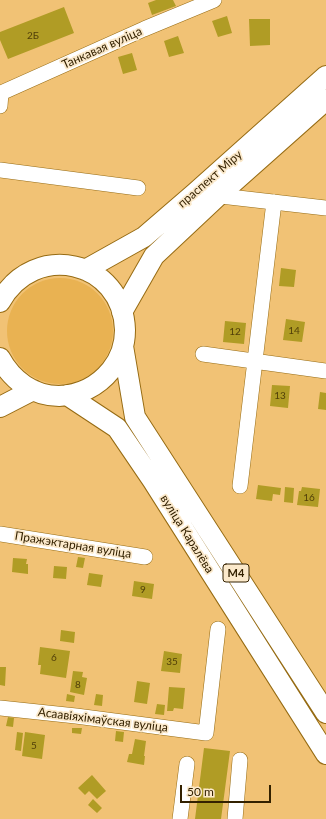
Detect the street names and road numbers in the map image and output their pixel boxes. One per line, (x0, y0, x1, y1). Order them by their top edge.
street label: Танкавая вуліца (60, 24, 144, 72)
street label: праспект Міру (175, 147, 245, 211)
street label: вуліца Каралёва (157, 492, 217, 576)
street label: Пражэктарная вуліца (14, 529, 132, 561)
road number: М4 (223, 564, 249, 582)
street label: Асаавіяхімаўская вуліца (37, 705, 169, 735)

